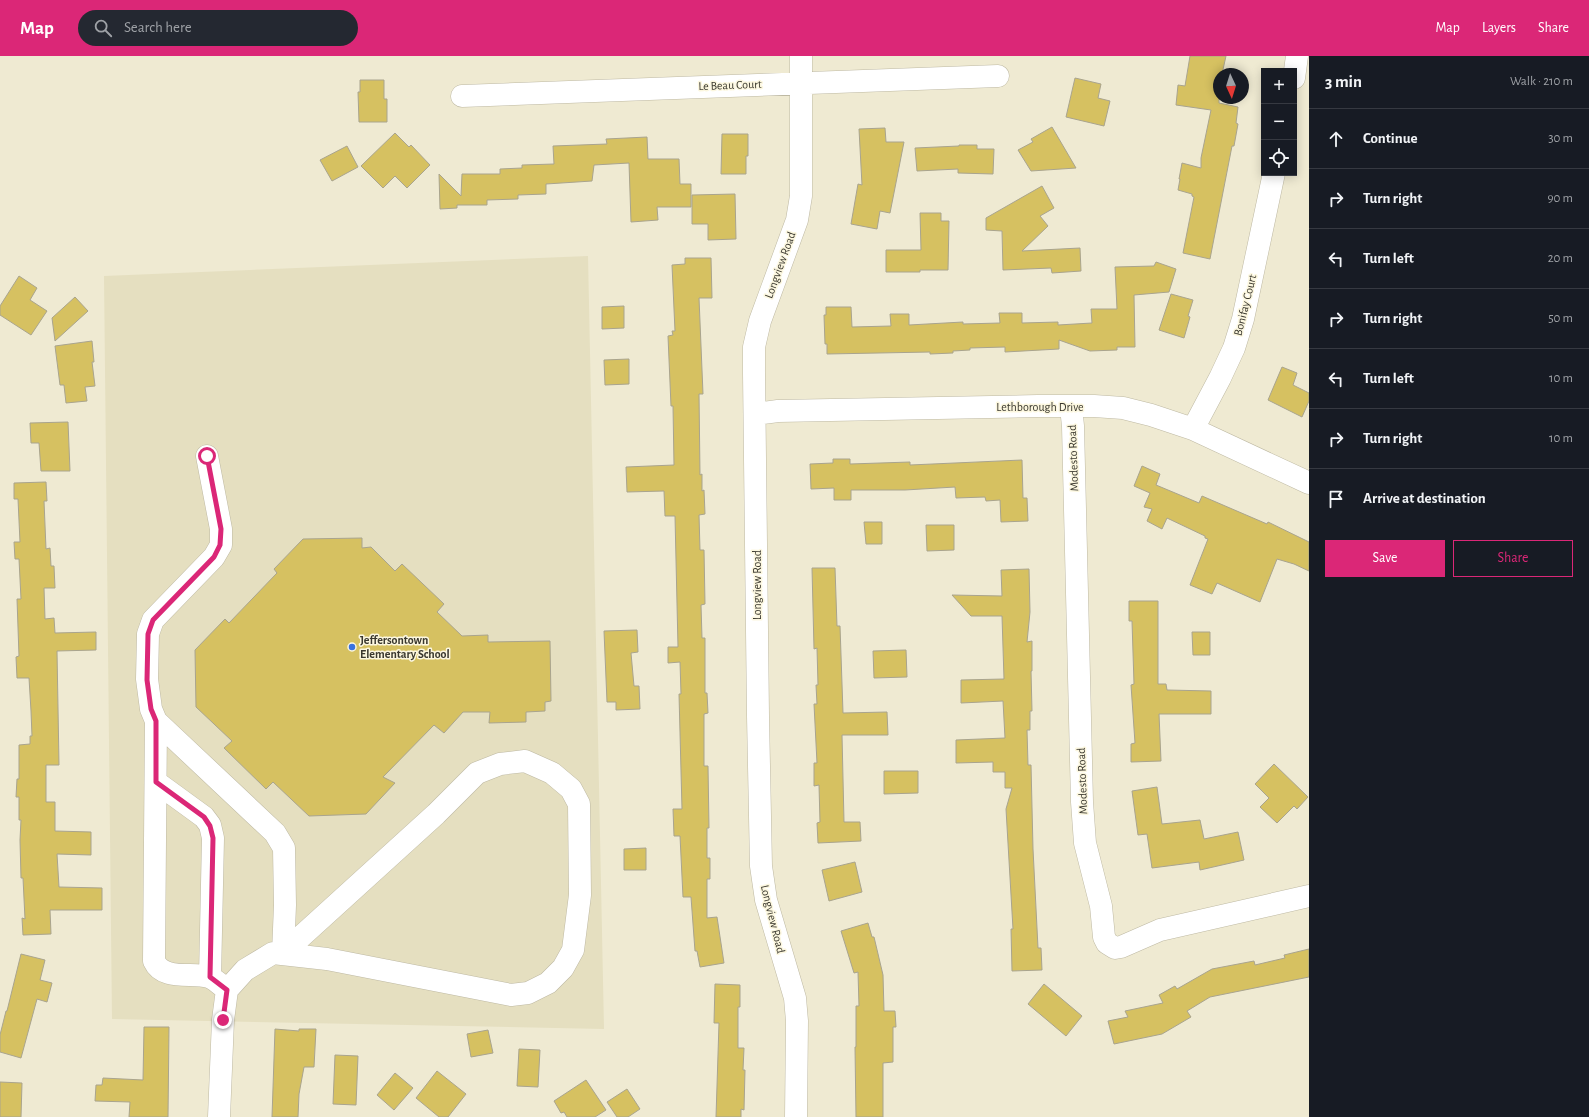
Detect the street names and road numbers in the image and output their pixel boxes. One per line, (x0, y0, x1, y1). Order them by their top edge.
street label: Le Beau Court (698, 78, 762, 92)
street label: Longview Road (762, 230, 798, 300)
street label: Bonifay Court (1232, 273, 1259, 337)
street label: Lethborough Drive (996, 401, 1084, 413)
street label: Modesto Road (1066, 424, 1080, 492)
street label: Longview Road (751, 550, 763, 620)
street label: Modesto Road (1075, 747, 1089, 815)
street label: Longview Road (759, 884, 787, 954)

